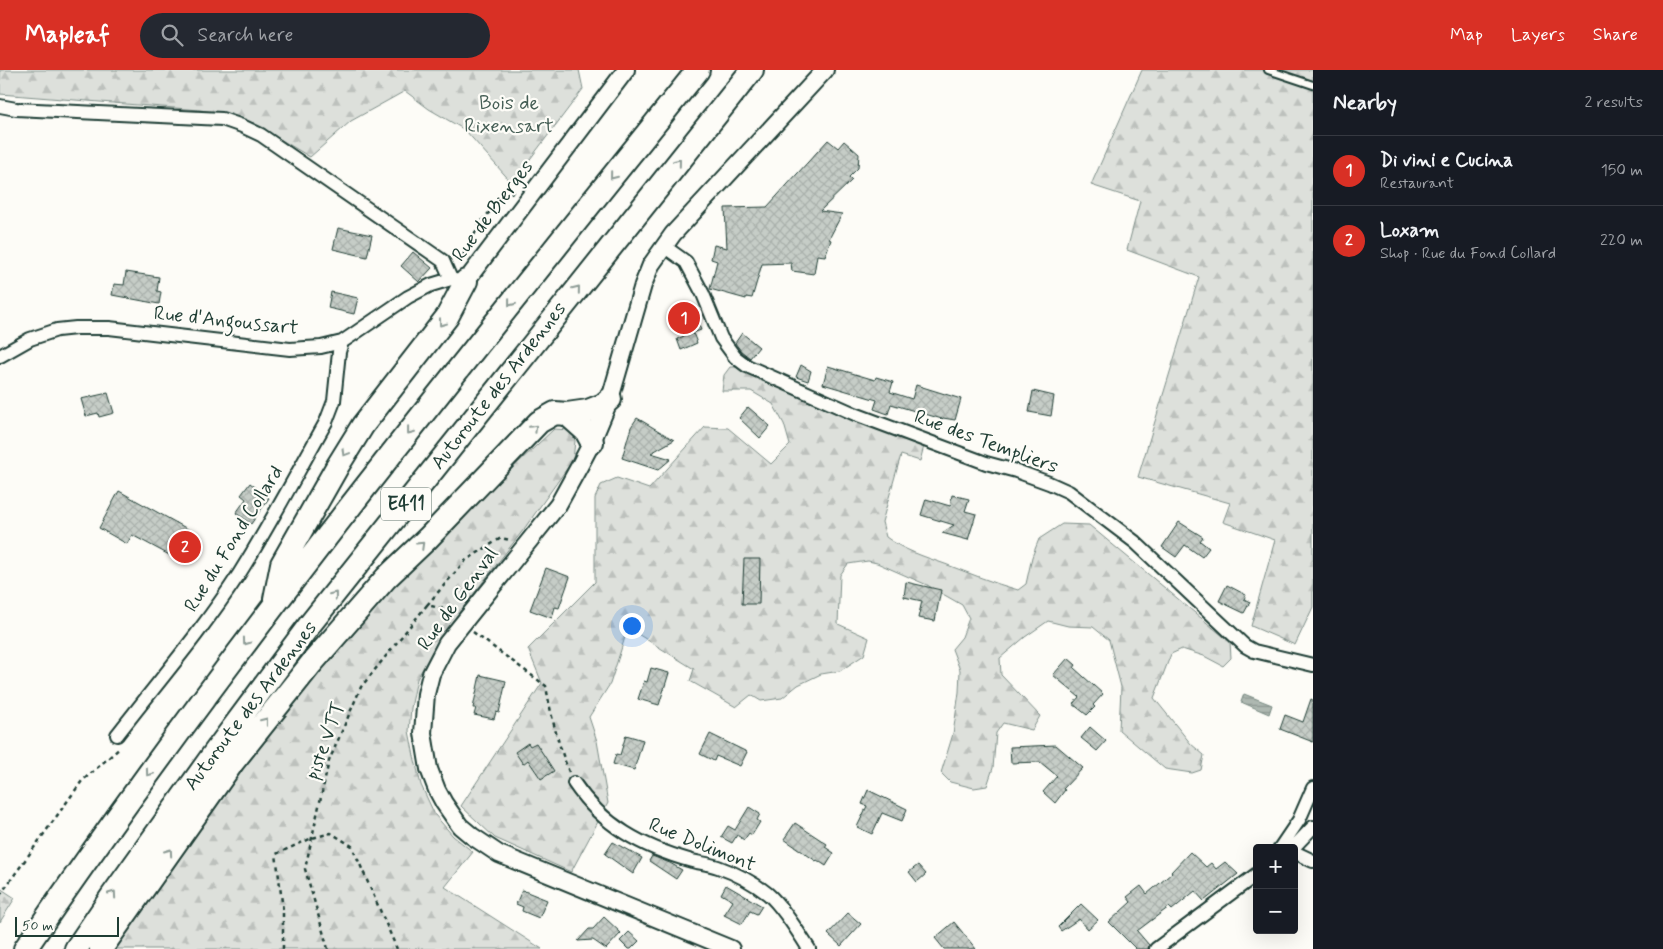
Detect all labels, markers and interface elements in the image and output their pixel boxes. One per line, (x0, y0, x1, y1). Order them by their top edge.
search box (140, 13, 490, 58)
text: Mapleaf (25, 20, 110, 51)
icon: search (158, 21, 186, 49)
text: Search here (198, 23, 293, 48)
text: Map (1450, 23, 1483, 47)
text: Layers (1511, 23, 1565, 47)
text: Share (1593, 23, 1638, 47)
text: Nearby (1333, 89, 1397, 117)
park label: Bois de Rixensart (464, 90, 554, 140)
text: 2 results (1585, 92, 1643, 113)
text: Di vini e Cucina (1380, 148, 1513, 173)
street label: Rue de Bierges (446, 154, 540, 268)
one-way arrow (673, 159, 681, 168)
text: 1 (1345, 160, 1353, 181)
text: 150 m (1601, 160, 1643, 181)
one-way arrow (610, 170, 618, 179)
text: Restaurant (1380, 173, 1454, 194)
text: Loxam (1380, 218, 1439, 243)
text: 2 (1345, 230, 1353, 251)
text: 220 m (1600, 230, 1643, 251)
text: Shop · Rue du Fond Collard (1380, 243, 1556, 264)
one-way arrow (571, 286, 579, 295)
street label: Autoroute des Ardennes (425, 296, 573, 475)
one-way arrow (508, 297, 517, 307)
pin: 1 (668, 299, 700, 337)
street label: Rue d'Angoussart (152, 300, 300, 344)
one-way arrow (439, 317, 448, 327)
street label: Rue des Templiers (910, 403, 1062, 481)
one-way arrow (528, 424, 537, 433)
one-way arrow (407, 425, 416, 434)
one-way arrow (342, 448, 352, 457)
street label: Rue du Fond Collard (178, 461, 290, 617)
road number: E411 (381, 488, 431, 520)
pin: 2 (169, 528, 201, 566)
street label: Rue de Genval (411, 542, 505, 656)
one-way arrow (415, 542, 424, 551)
one-way arrow (329, 591, 338, 600)
your location (619, 613, 645, 639)
street label: Autoroute des Ardennes (178, 616, 324, 796)
one-way arrow (243, 636, 251, 645)
street label: piste VTT (299, 698, 353, 784)
one-way arrow (260, 718, 268, 727)
one-way arrow (147, 767, 155, 776)
street label: Rue Dolimont (644, 811, 760, 879)
map controls (1253, 844, 1298, 934)
button: + (1253, 844, 1298, 889)
one-way arrow (163, 848, 172, 858)
button: − (1253, 889, 1298, 934)
one-way arrow (107, 890, 116, 900)
scale bar (15, 914, 119, 937)
text: 50 m (22, 917, 53, 935)

